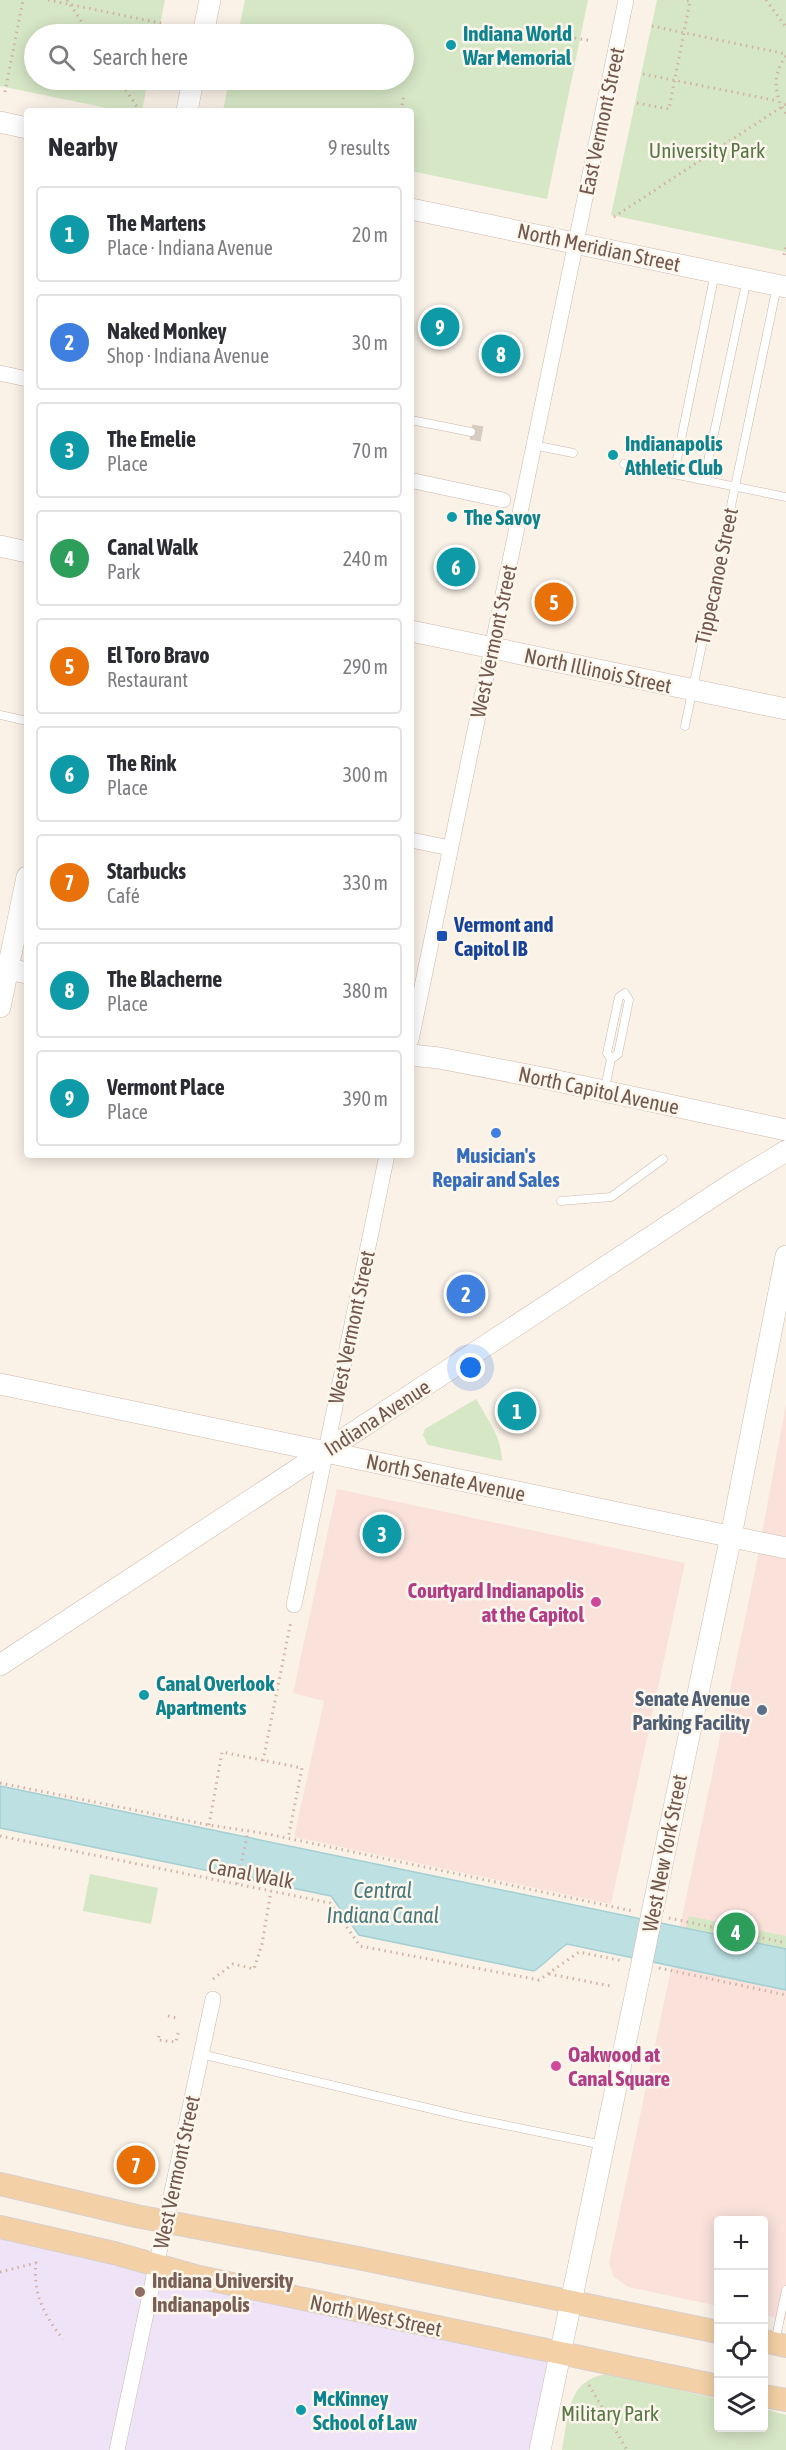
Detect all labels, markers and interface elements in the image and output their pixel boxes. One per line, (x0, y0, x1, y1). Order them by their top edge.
place label: Indiana World War Memorial (462, 21, 572, 69)
search box (24, 24, 414, 90)
marker: Indiana World War Memorial (444, 38, 458, 52)
icon: search (45, 41, 78, 74)
text: Search here (93, 44, 188, 70)
street label: East Vermont Street (574, 45, 628, 197)
text: Nearby (48, 132, 118, 162)
text: 9 results (328, 136, 390, 159)
park label: University Park (649, 138, 765, 162)
text: The Martens (107, 210, 206, 236)
street label: North Meridian Street (515, 218, 683, 276)
text: 1 (65, 223, 74, 246)
text: 20 m (352, 223, 388, 246)
text: Place · Indiana Avenue (107, 236, 273, 259)
pin: 9 (420, 304, 460, 350)
text: Naked Monkey (107, 318, 227, 344)
text: 2 (65, 331, 74, 354)
text: 30 m (352, 331, 388, 354)
pin: 8 (482, 332, 520, 376)
text: Shop · Indiana Avenue (107, 344, 269, 367)
text: The Emelie (107, 426, 196, 452)
place label: Indianapolis Athletic Club (624, 431, 723, 479)
text: 3 (65, 439, 74, 462)
text: 70 m (352, 439, 388, 462)
marker: Indianapolis Athletic Club (606, 448, 620, 462)
text: Place (107, 452, 148, 475)
place label: The Savoy (464, 505, 541, 529)
street label: Tippecanoe Street (690, 506, 742, 646)
marker: The Savoy (445, 510, 459, 524)
text: Canal Walk (107, 534, 198, 560)
pin: 6 (436, 544, 476, 590)
text: 4 (65, 547, 74, 570)
text: 240 m (343, 547, 388, 570)
text: Park (107, 560, 140, 583)
street label: West Vermont Street (465, 562, 521, 720)
pin: 5 (534, 580, 574, 624)
text: El Toro Bravo (107, 642, 210, 668)
street label: North Illinois Street (522, 643, 674, 697)
text: 5 (65, 655, 74, 678)
text: 290 m (343, 655, 388, 678)
text: Restaurant (107, 668, 188, 691)
text: The Rink (107, 750, 176, 776)
text: 6 (65, 763, 74, 786)
text: 300 m (343, 763, 388, 786)
text: Place (107, 776, 148, 799)
text: Starbucks (107, 858, 186, 884)
text: 7 (65, 871, 74, 894)
text: 330 m (343, 871, 388, 894)
text: Café (107, 884, 140, 907)
place label: Vermont and Capitol IB (453, 912, 553, 960)
marker: Vermont and Capitol IB (435, 929, 449, 943)
text: The Blacherne (107, 966, 222, 992)
text: 8 (65, 979, 74, 1002)
text: 380 m (343, 979, 388, 1002)
text: Place (107, 992, 148, 1015)
street label: North Capitol Avenue (516, 1061, 682, 1119)
text: Vermont Place (107, 1074, 225, 1100)
text: 9 (65, 1087, 74, 1110)
text: 390 m (343, 1087, 388, 1110)
text: Place (107, 1100, 148, 1123)
marker: Musician's Repair and Sales (489, 1126, 503, 1140)
place label: Musician's Repair and Sales (432, 1143, 560, 1191)
street label: West Vermont Street (323, 1248, 379, 1406)
pin: 2 (446, 1272, 486, 1316)
your location (456, 1353, 485, 1382)
street label: Indiana Avenue (320, 1374, 434, 1460)
pin: 1 (498, 1388, 536, 1434)
street label: North Senate Avenue (364, 1448, 528, 1506)
pin: 3 (362, 1512, 401, 1556)
place label: Courtyard Indianapolis at the Capitol (408, 1578, 585, 1626)
marker: Courtyard Indianapolis at the Capitol (589, 1595, 603, 1609)
place label: Canal Overlook Apartments (155, 1671, 275, 1719)
place label: Senate Avenue Parking Facility (633, 1686, 750, 1734)
marker: Canal Overlook Apartments (137, 1688, 151, 1702)
marker: Senate Avenue Parking Facility (755, 1703, 769, 1717)
street label: West New York Street (637, 1772, 691, 1934)
street label: Canal Walk (206, 1853, 296, 1893)
water label: Central Indiana Canal (327, 1877, 439, 1928)
pin: 4 (716, 1910, 756, 1954)
place label: Oakwood at Canal Square (568, 2042, 670, 2090)
marker: Oakwood at Canal Square (549, 2059, 563, 2073)
street label: West Vermont Street (148, 2093, 204, 2251)
pin: 7 (116, 2142, 156, 2188)
map controls (714, 2216, 768, 2432)
button: + (714, 2216, 768, 2270)
place label: Indiana University Indianapolis (152, 2268, 294, 2316)
button: − (714, 2270, 768, 2324)
marker: Indiana University Indianapolis (133, 2285, 147, 2299)
street label: North West Street (308, 2289, 444, 2341)
button: locate (714, 2324, 768, 2378)
button: layers (714, 2378, 768, 2432)
place label: McKinney School of Law (313, 2386, 417, 2434)
park label: Military Park (561, 2401, 659, 2425)
marker: McKinney School of Law (294, 2403, 308, 2417)

